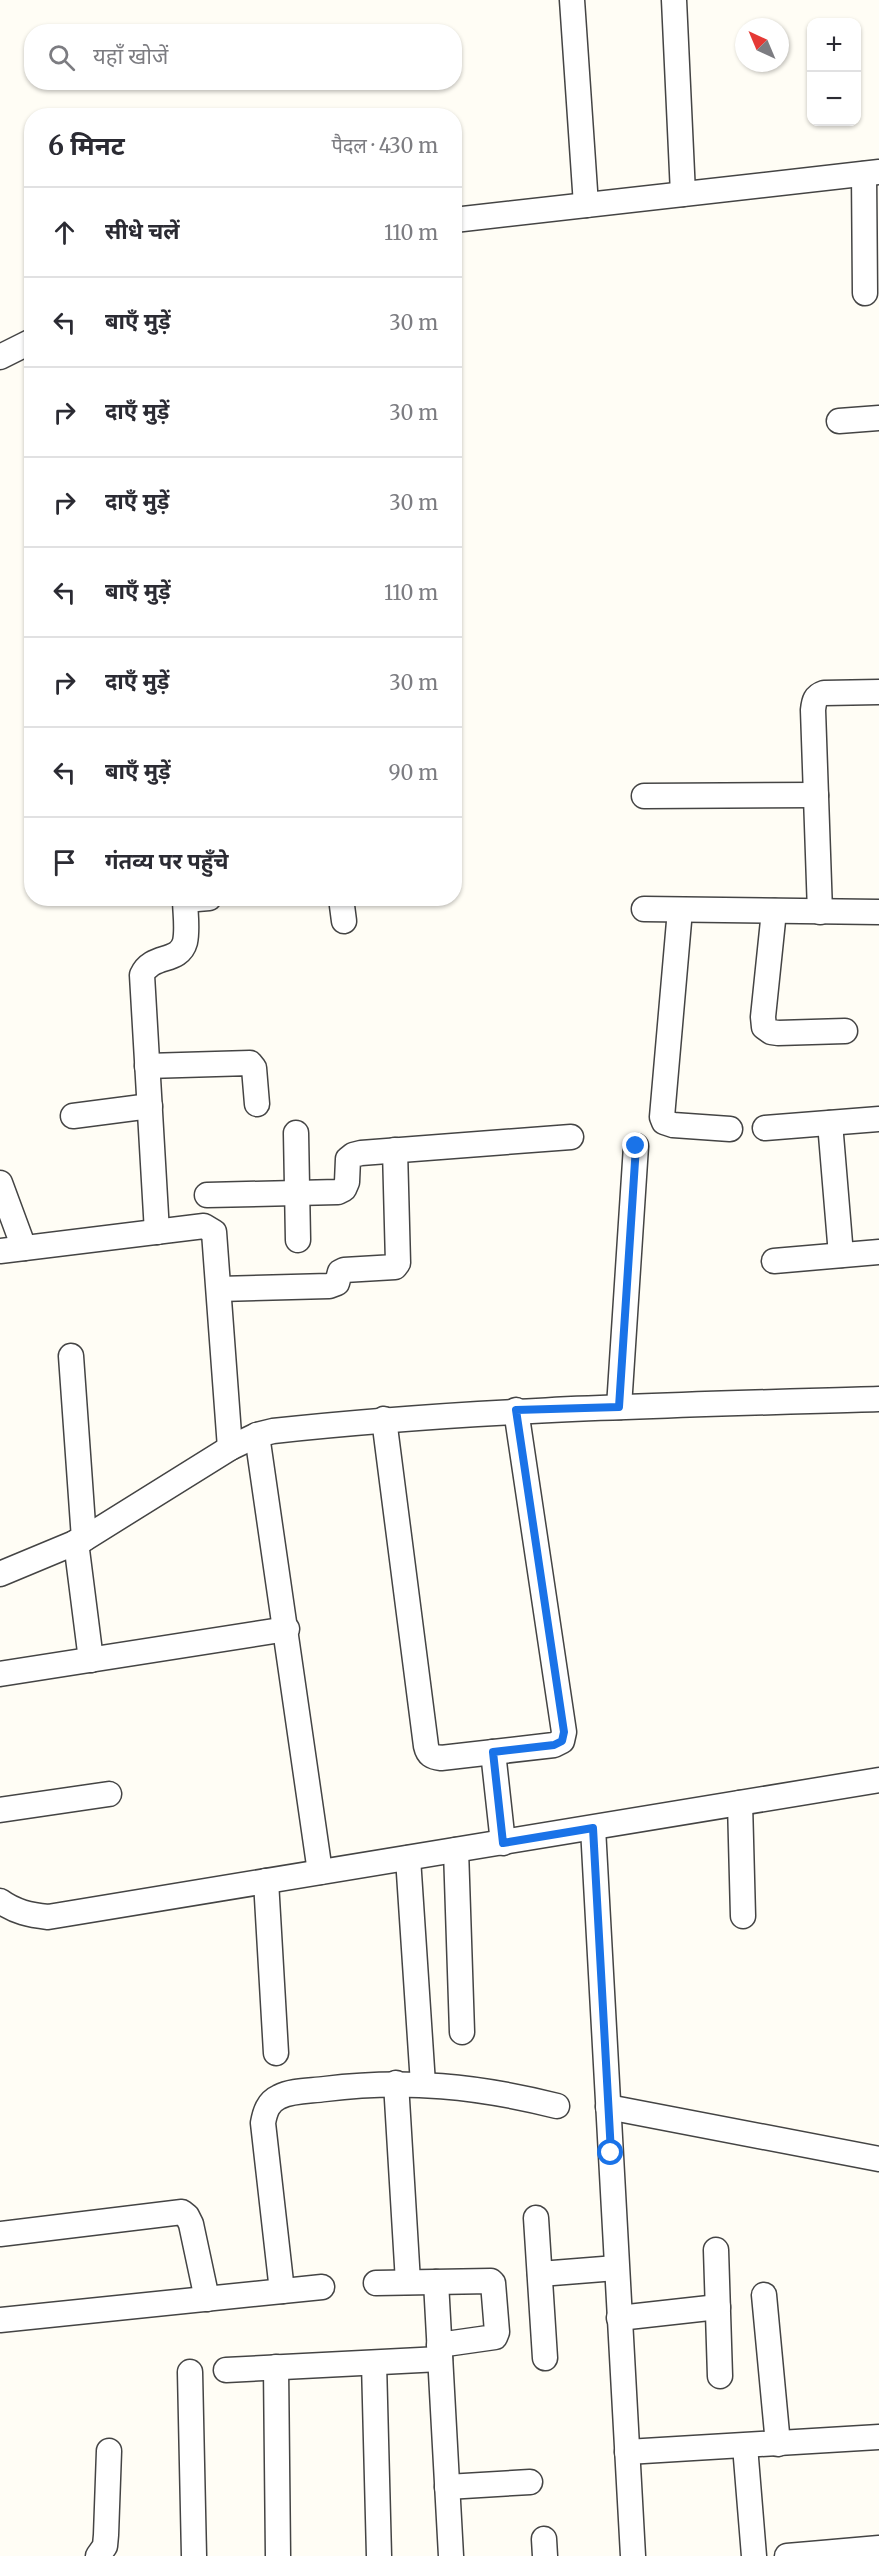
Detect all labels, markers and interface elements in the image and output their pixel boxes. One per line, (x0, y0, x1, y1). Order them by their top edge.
north arrow (735, 18, 789, 72)
map controls (807, 18, 861, 126)
button: + (807, 18, 861, 72)
search box (24, 24, 462, 90)
icon: search (45, 41, 78, 74)
text: यहाँ खोजें (93, 42, 168, 70)
button: − (807, 72, 861, 126)
text: 6 मिनट (48, 129, 125, 162)
text: पैदल · 430 m (331, 133, 438, 158)
icon: ahead (48, 216, 81, 249)
text: सीधे चलें (105, 217, 180, 245)
text: 110 m (384, 220, 438, 245)
icon: left (48, 306, 81, 339)
text: बाएँ मुड़ें (105, 307, 171, 335)
text: 30 m (389, 310, 438, 335)
icon: right (48, 396, 81, 429)
text: दाएँ मुड़ें (105, 397, 169, 425)
text: 30 m (389, 400, 438, 425)
icon: right (48, 486, 81, 519)
text: दाएँ मुड़ें (105, 487, 169, 515)
text: 30 m (389, 490, 438, 515)
icon: left (48, 576, 81, 609)
text: बाएँ मुड़ें (105, 577, 171, 605)
text: 110 m (384, 580, 438, 605)
icon: right (48, 666, 81, 699)
text: दाएँ मुड़ें (105, 667, 169, 695)
text: 30 m (389, 670, 438, 695)
icon: left (48, 756, 81, 789)
text: बाएँ मुड़ें (105, 757, 171, 785)
text: 90 m (388, 760, 438, 785)
icon: arrive (48, 846, 81, 879)
text: गंतव्य पर पहुँचे (105, 847, 229, 875)
route end (622, 1132, 648, 1158)
route start (597, 2139, 623, 2165)

